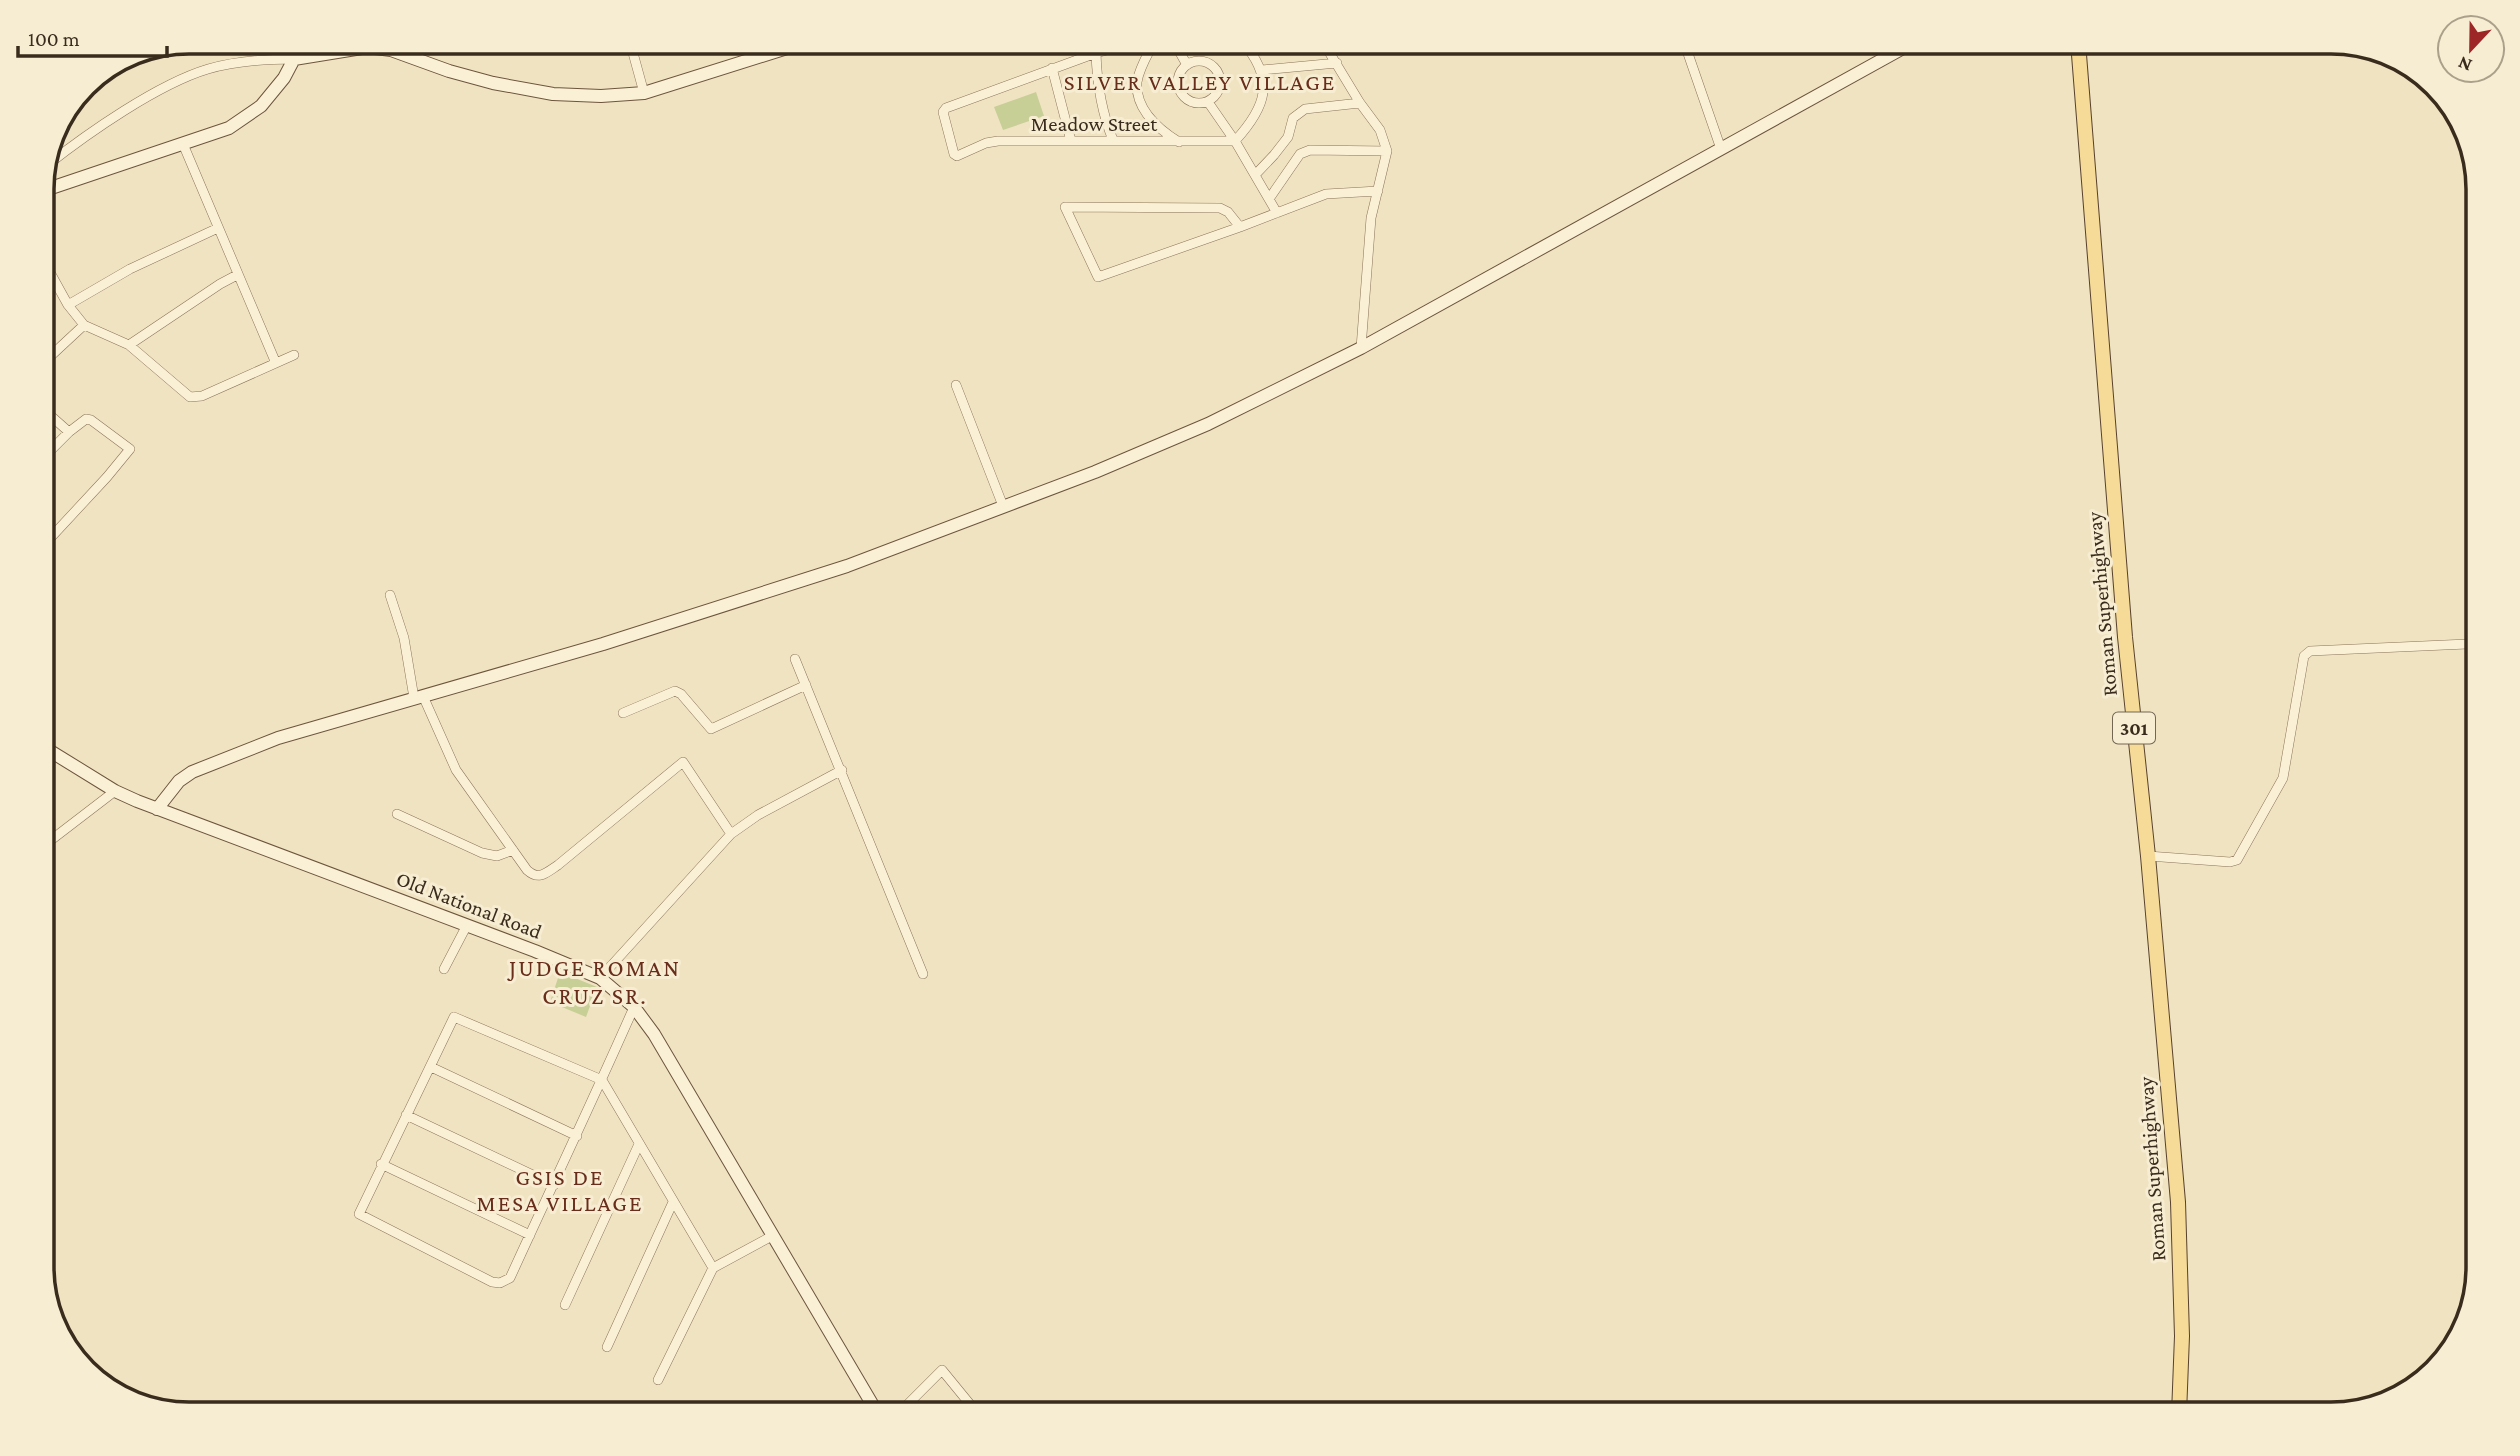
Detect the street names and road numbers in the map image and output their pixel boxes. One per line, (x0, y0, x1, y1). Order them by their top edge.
street label: Meadow Street (1031, 112, 1158, 136)
street label: Roman Superhighway (2082, 511, 2122, 697)
road number: 301 (2113, 712, 2155, 744)
street label: Old National Road (393, 866, 545, 944)
street label: Roman Superhighway (2134, 1076, 2170, 1262)

